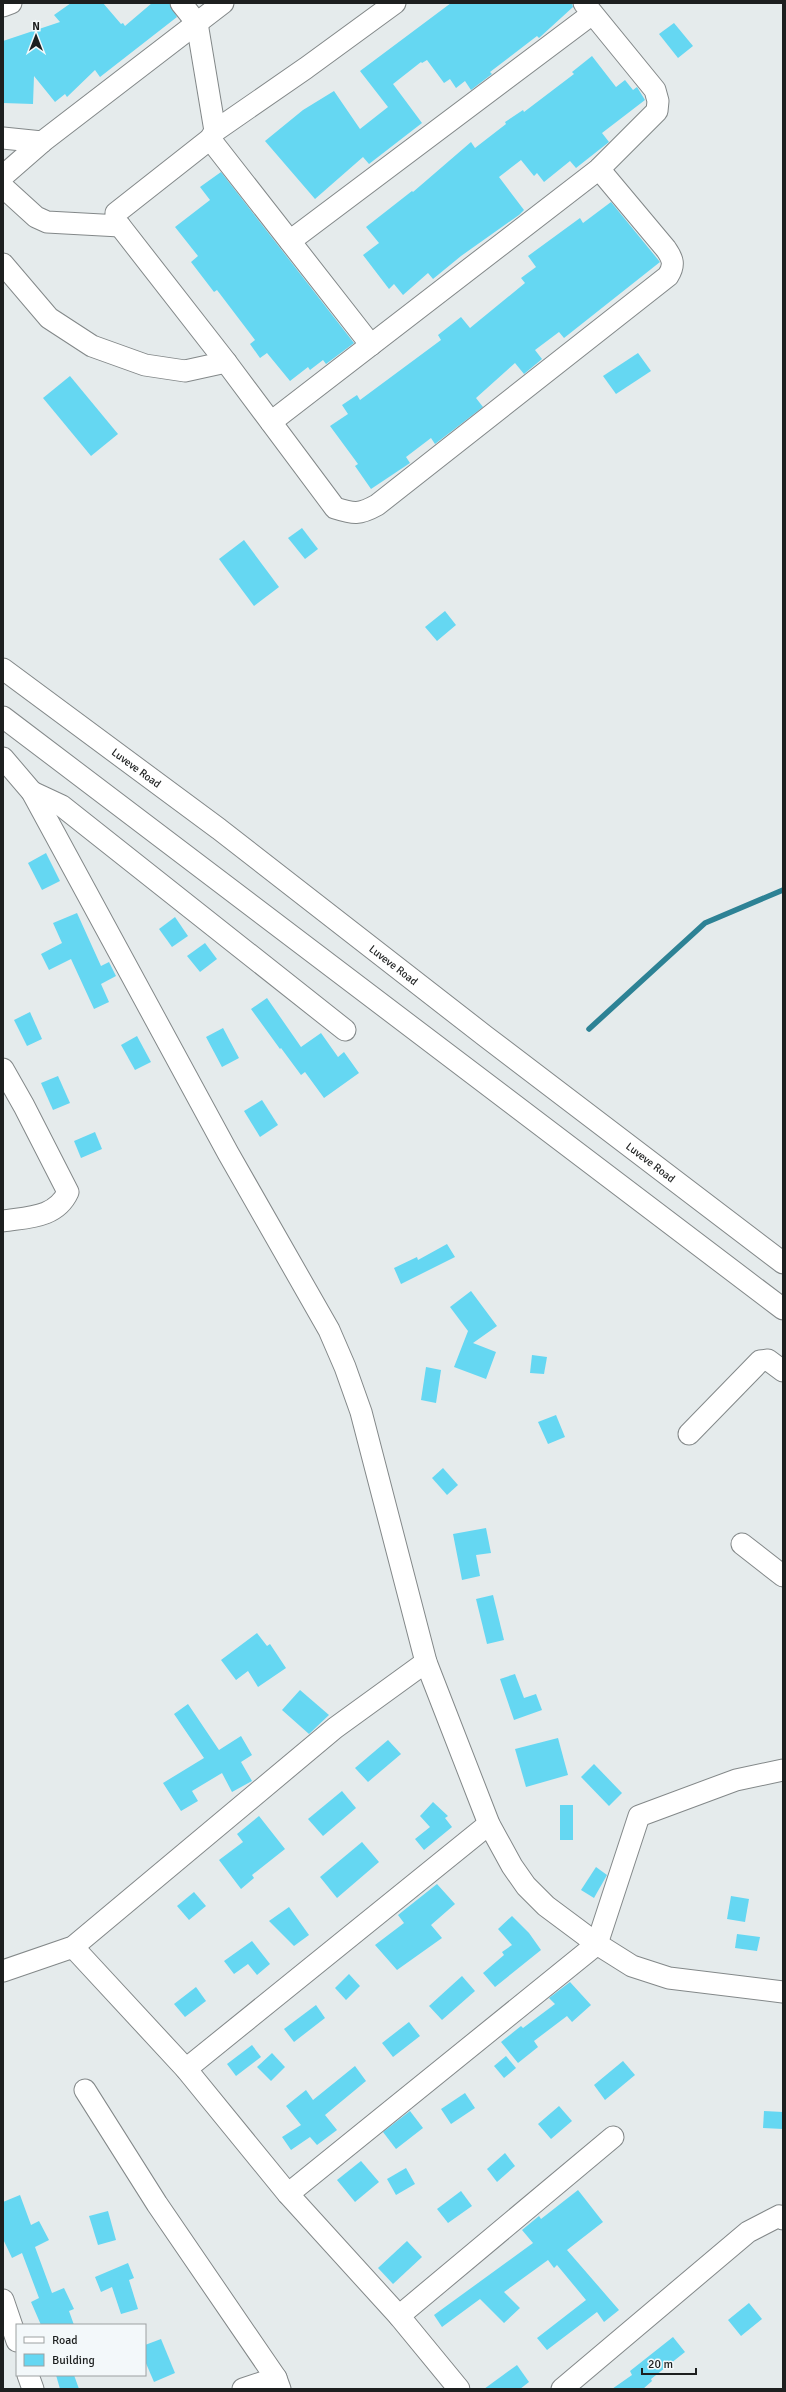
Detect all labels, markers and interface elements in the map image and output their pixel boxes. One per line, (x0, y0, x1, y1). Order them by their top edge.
north arrow (16, 16, 56, 56)
text: N (32, 20, 40, 33)
street label: Luveve Road (109, 745, 164, 790)
street label: Luveve Road (367, 942, 421, 988)
street label: Luveve Road (624, 1139, 678, 1185)
legend (16, 2324, 146, 2376)
text: Road (52, 2333, 78, 2348)
scale bar (642, 2350, 696, 2376)
text: Building (52, 2353, 95, 2368)
text: 20 m (648, 2357, 673, 2372)

